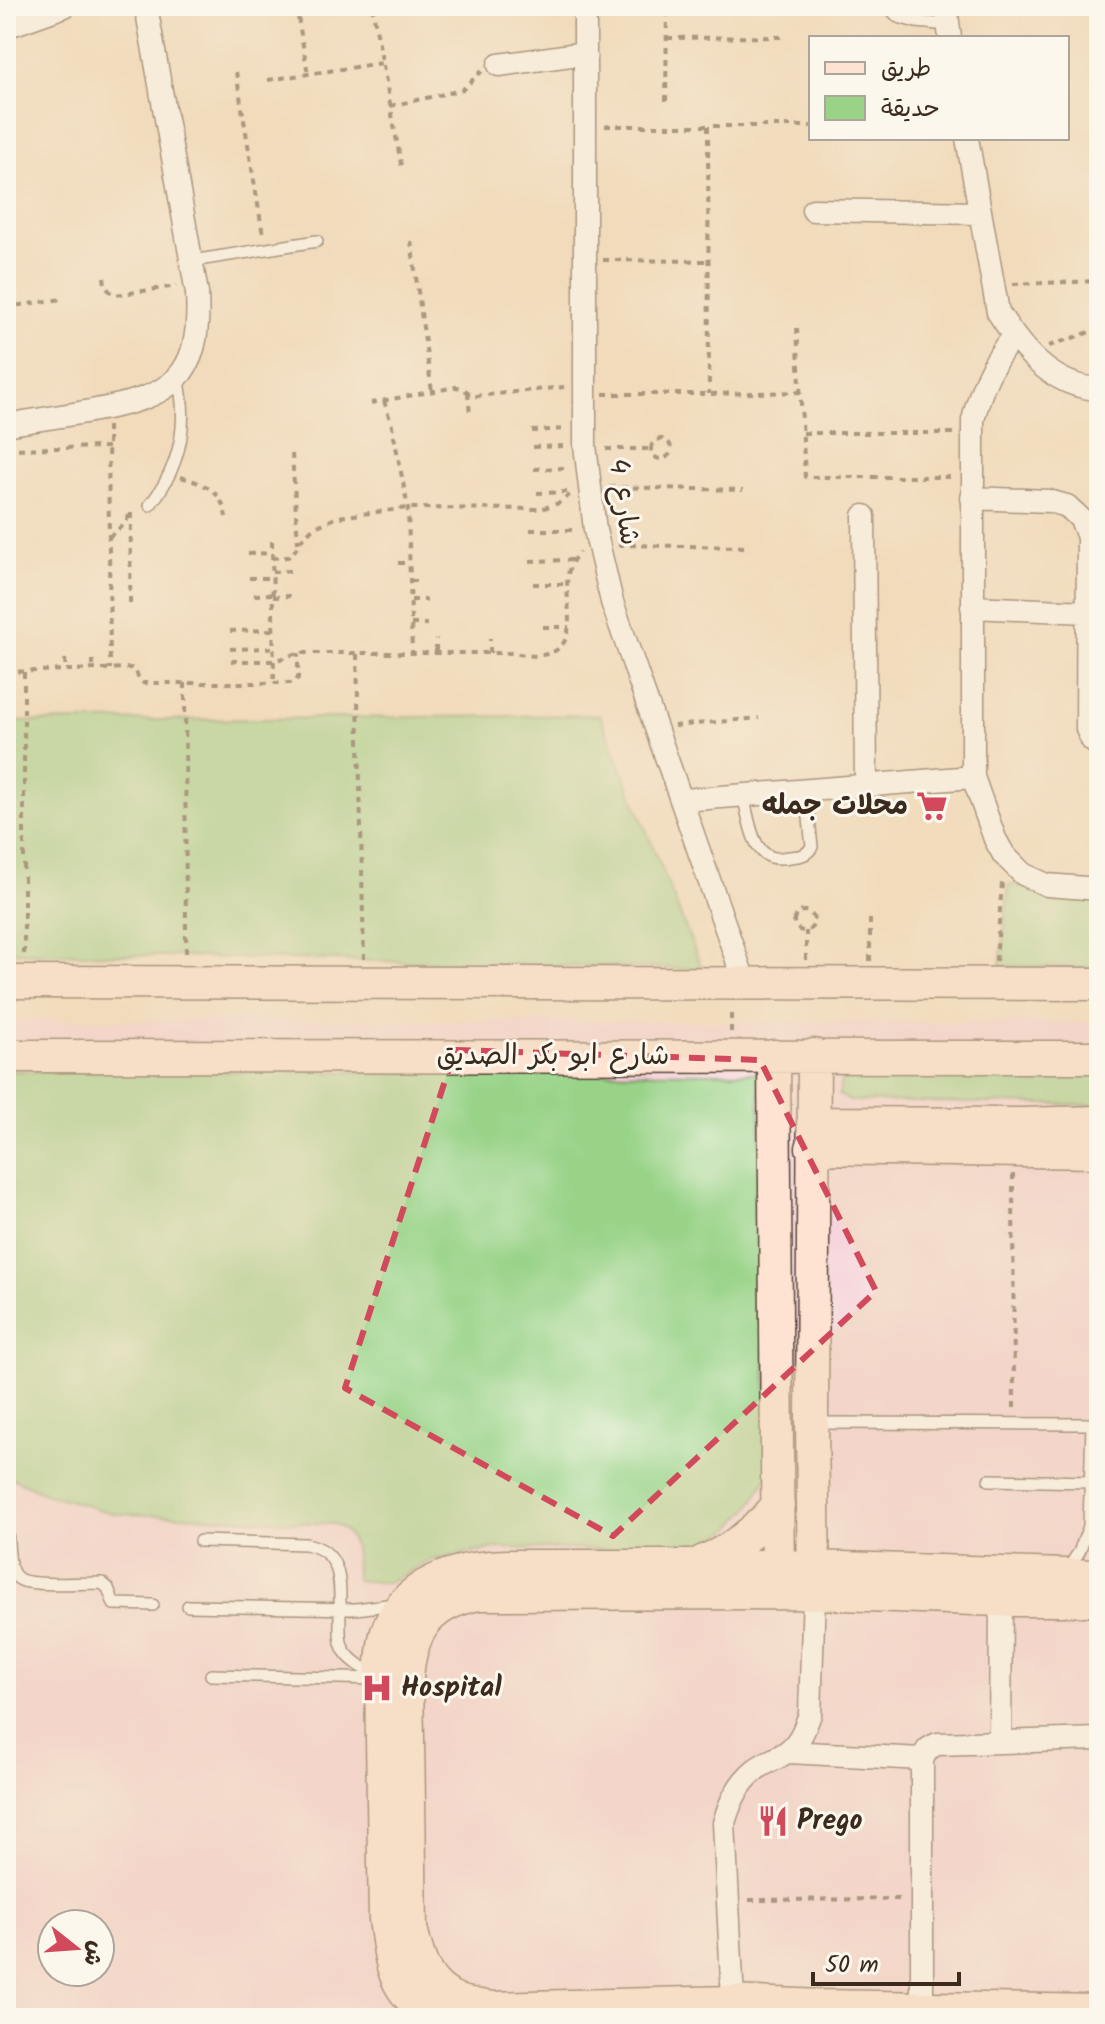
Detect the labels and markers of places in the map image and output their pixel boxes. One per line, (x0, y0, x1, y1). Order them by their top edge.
place label: محلات جمله (762, 784, 908, 829)
supermarket icon: محلات جمله (915, 789, 949, 823)
place label: Hospital (401, 1666, 502, 1711)
hospital icon: Hospital (360, 1671, 394, 1705)
place label: Prego (797, 1799, 863, 1844)
restaurant icon: Prego (756, 1804, 790, 1838)

